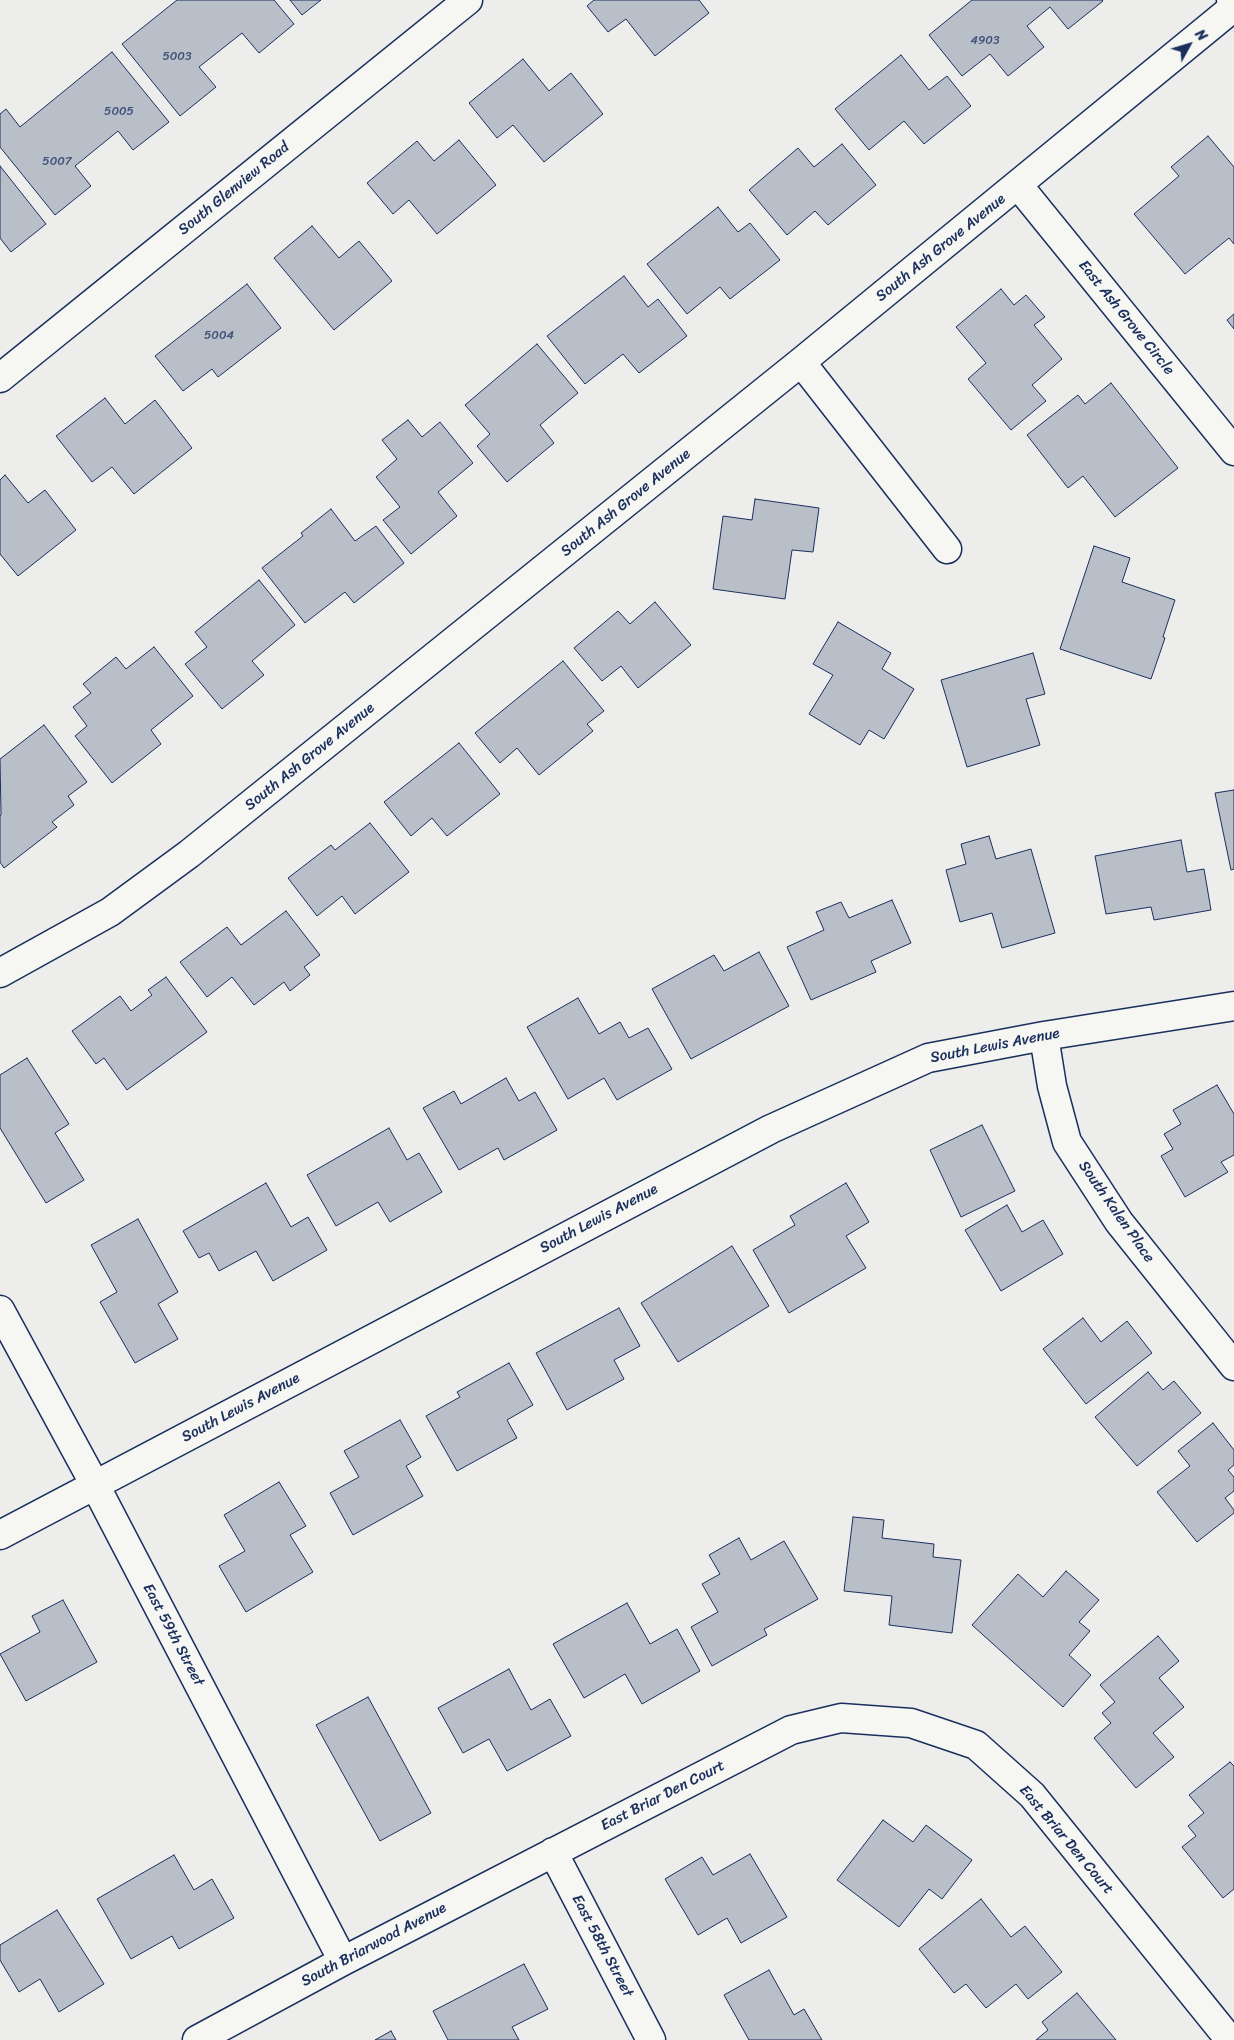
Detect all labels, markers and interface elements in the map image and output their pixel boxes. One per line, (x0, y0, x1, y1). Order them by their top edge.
north arrow (1164, 20, 1214, 70)
text: N (1188, 24, 1214, 47)
house number: 4903 (970, 34, 1000, 48)
house number: 5003 (162, 50, 192, 64)
house number: 5005 (104, 105, 134, 119)
street label: South Glenview Road (175, 139, 293, 239)
house number: 5007 (42, 155, 72, 169)
street label: South Ash Grove Avenue (873, 190, 1009, 306)
street label: East Ash Grove Circle (1074, 257, 1178, 379)
house number: 5004 (204, 329, 234, 343)
street label: South Ash Grove Avenue (558, 445, 694, 561)
street label: South Ash Grove Avenue (242, 699, 378, 815)
street label: South Lewis Avenue (929, 1025, 1061, 1067)
street label: South Kalen Place (1074, 1158, 1158, 1266)
street label: South Lewis Avenue (537, 1180, 661, 1258)
street label: South Lewis Avenue (179, 1369, 303, 1447)
street label: East 59th Street (138, 1581, 208, 1689)
street label: East Briar Den Court (598, 1757, 728, 1835)
street label: East Briar Den Court (1015, 1782, 1117, 1898)
street label: East 58th Street (567, 1892, 637, 2000)
street label: South Briarwood Avenue (298, 1899, 450, 1991)

